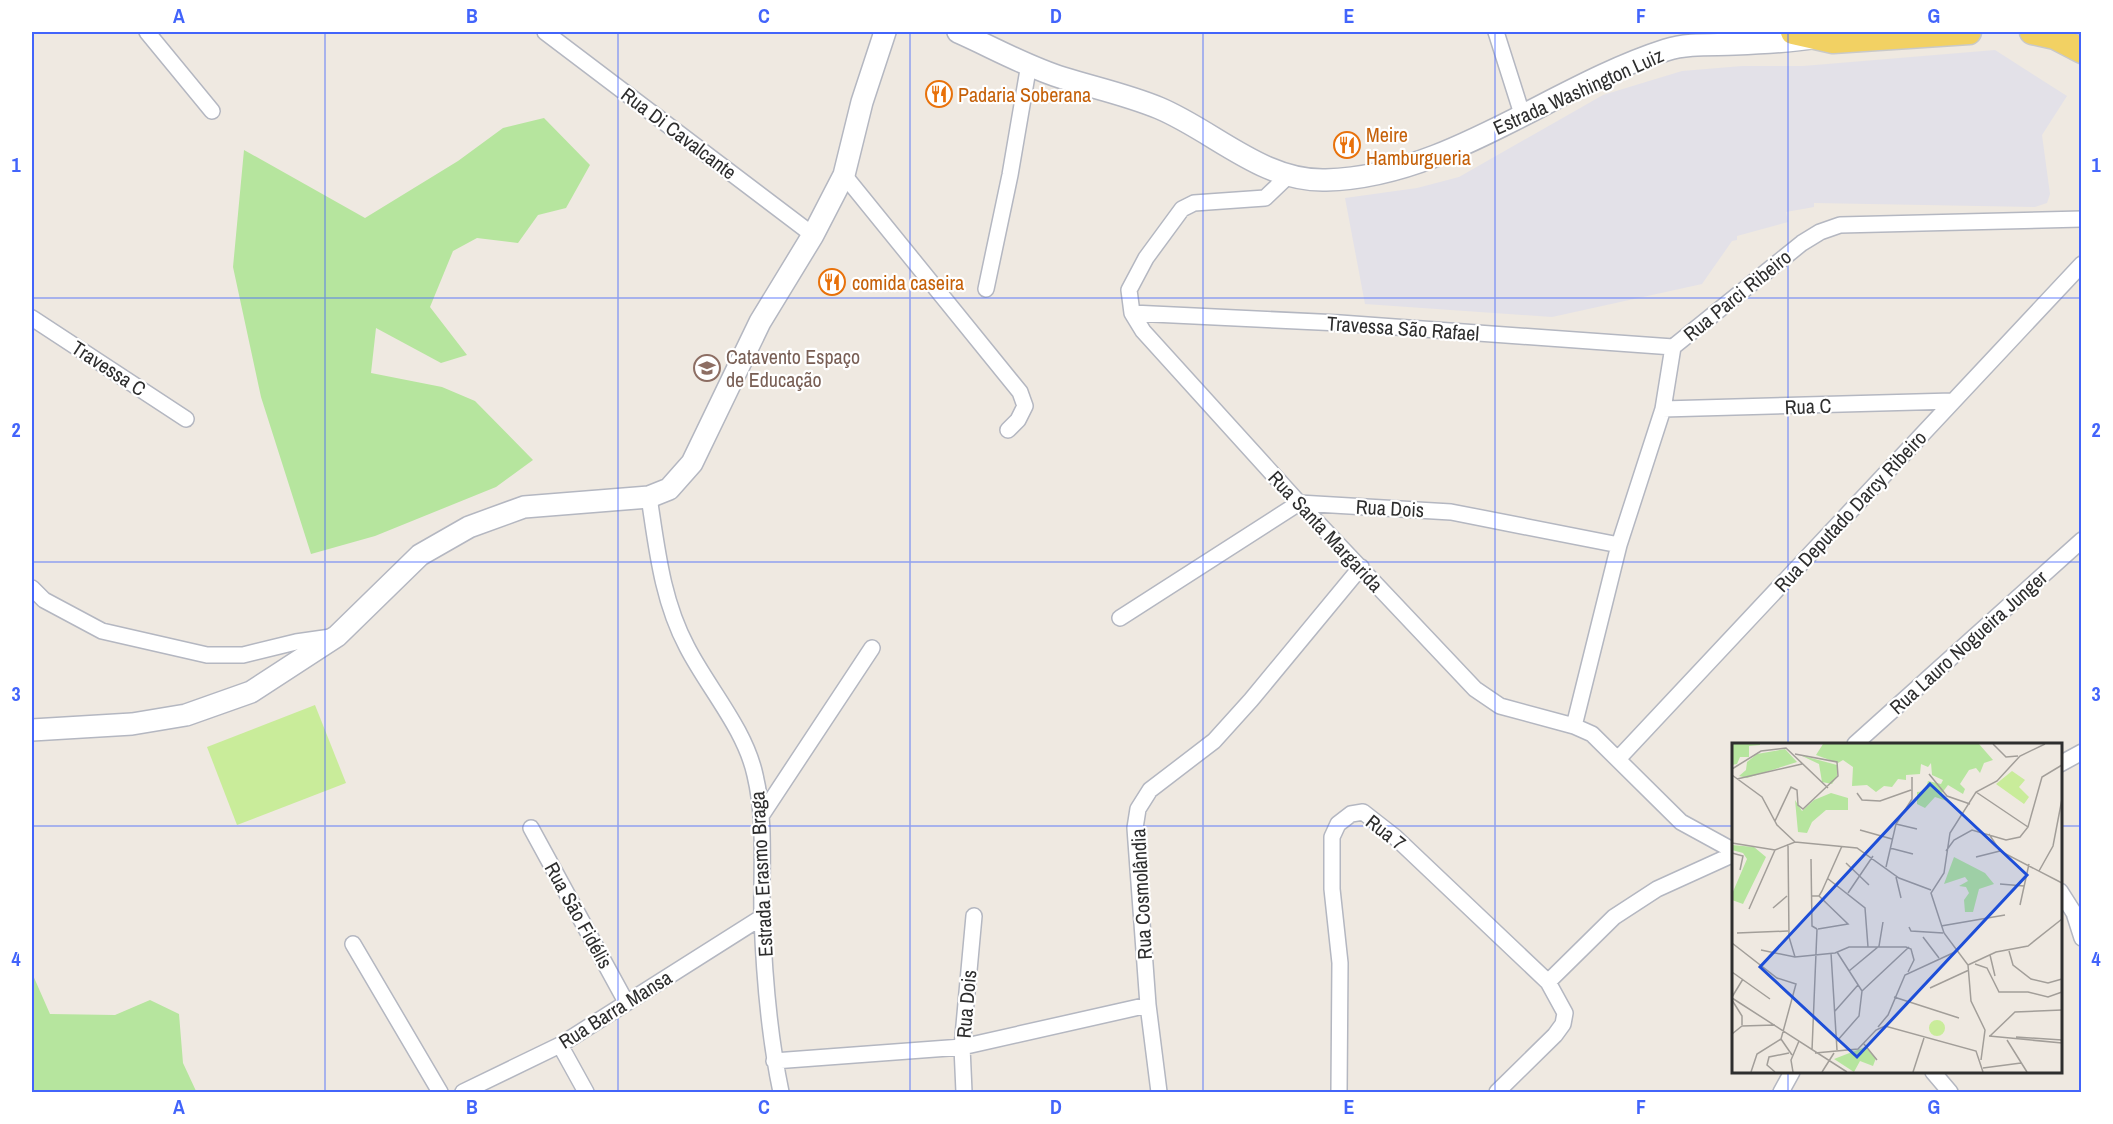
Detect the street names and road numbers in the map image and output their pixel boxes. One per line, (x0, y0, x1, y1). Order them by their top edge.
street label: Estrada Washington Luiz (1489, 41, 1667, 141)
street label: Rua Di Cavalcante (616, 81, 742, 185)
street label: Rua Parci Ribeiro (1677, 243, 1797, 347)
street label: Travessa São Rafael (1326, 309, 1480, 347)
street label: Travessa C (67, 334, 151, 402)
street label: Rua C (1784, 392, 1832, 420)
street label: Rua Deputado Darcy Ribeiro (1768, 424, 1932, 598)
street label: Rua Santa Margarida (1263, 464, 1389, 598)
street label: Rua Dois (1355, 493, 1425, 523)
street label: Rua Lauro Nogueira Junger (1883, 564, 2053, 720)
street label: Estrada Erasmo Braga (743, 790, 779, 958)
street label: Rua 7 (1360, 808, 1412, 856)
street label: Rua Cosmolândia (1124, 828, 1158, 960)
street label: Rua São Fidélis (539, 857, 619, 973)
street label: Rua Barra Mansa (553, 963, 677, 1055)
street label: Rua Dois (950, 969, 982, 1039)

